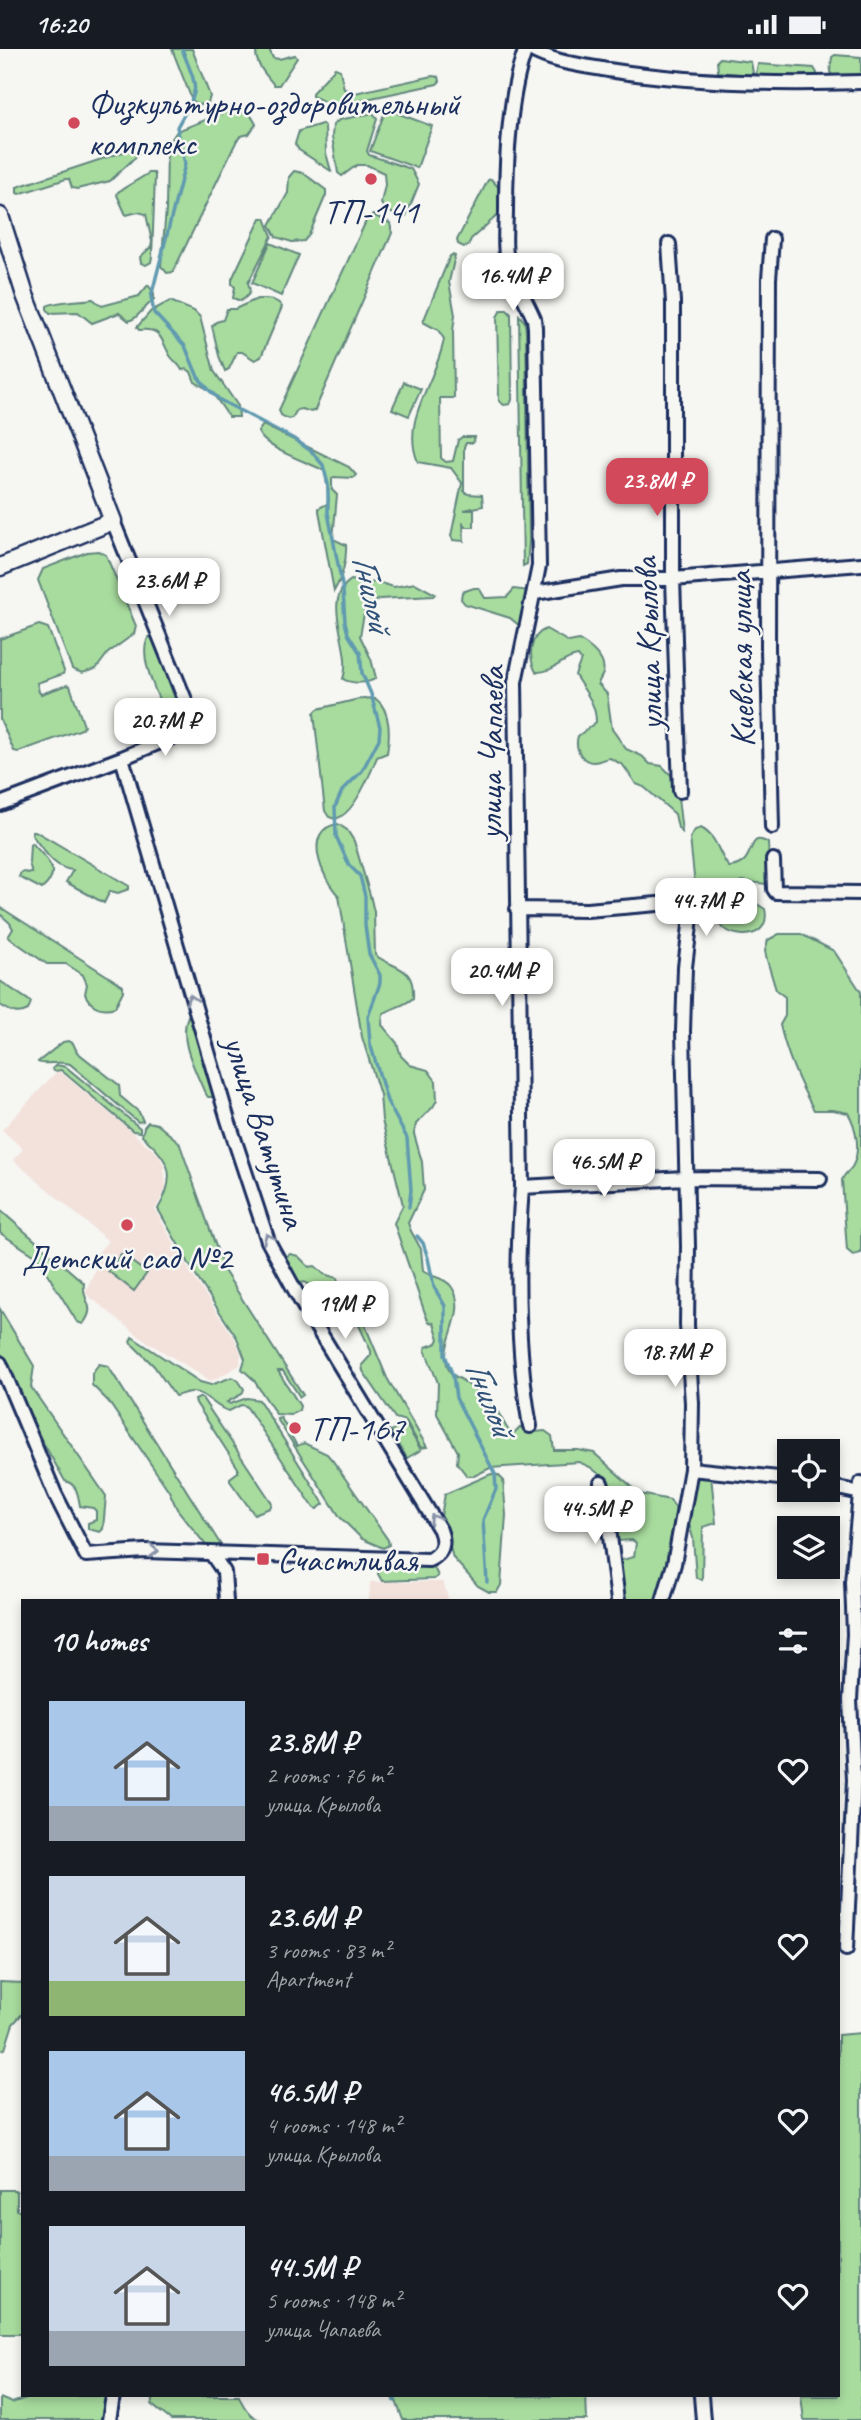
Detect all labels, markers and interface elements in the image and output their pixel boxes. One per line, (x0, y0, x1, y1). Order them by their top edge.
text: 16:20 (35, 8, 88, 41)
place label: Физкультурно-оздоровительный комплекс (88, 81, 462, 166)
marker: Физкультурно-оздоровительный комплекс (66, 115, 82, 131)
marker: ТП-141 (363, 171, 379, 187)
place label: ТП-141 (323, 189, 421, 234)
pin: 16.4M ₽ (448, 253, 578, 313)
text: 16.4M ₽ (478, 261, 548, 290)
pin: 23.8M ₽ (592, 459, 722, 518)
text: 23.8M ₽ (622, 466, 692, 495)
water label: Гнилой (341, 550, 406, 643)
street label: улица Крылова (622, 555, 674, 733)
pin: 23.6M ₽ (104, 559, 234, 618)
text: 23.6M ₽ (134, 566, 204, 595)
street label: Киевская улица (717, 568, 765, 747)
street label: улица Чапаева (467, 663, 515, 842)
pin: 20.7M ₽ (100, 699, 230, 758)
text: 20.7M ₽ (130, 706, 200, 735)
pin: 44.7M ₽ (641, 879, 771, 938)
text: 44.7M ₽ (671, 886, 741, 915)
pin: 20.4M ₽ (437, 949, 567, 1008)
text: 20.4M ₽ (467, 956, 537, 985)
one-way arrow (185, 993, 200, 1005)
street label: улица Ватутина (212, 1028, 318, 1237)
pin: 46.5M ₽ (539, 1139, 669, 1199)
text: 46.5M ₽ (569, 1147, 639, 1176)
marker: Детский сад №2 (119, 1217, 135, 1233)
one-way arrow (262, 1233, 276, 1246)
place label: Детский сад №2 (22, 1235, 235, 1280)
pin: 19M ₽ (296, 1281, 394, 1341)
text: 19M ₽ (318, 1289, 372, 1318)
pin: 18.7M ₽ (610, 1329, 740, 1389)
text: 18.7M ₽ (640, 1337, 710, 1366)
water label: Гнилой (455, 1353, 530, 1450)
place label: ТП-167 (309, 1406, 407, 1451)
marker: ТП-167 (287, 1420, 303, 1436)
map controls (777, 1439, 840, 1579)
button: locate (777, 1439, 840, 1502)
pin: 44.5M ₽ (530, 1487, 660, 1546)
text: 44.5M ₽ (560, 1494, 630, 1523)
one-way arrow (429, 1513, 442, 1526)
button: layers (777, 1516, 840, 1579)
place label: Счастливая (277, 1537, 419, 1582)
one-way arrow (149, 1543, 159, 1559)
marker: Счастливая (255, 1551, 271, 1567)
text: 10 homes (49, 1622, 147, 1660)
icon: filters (774, 1622, 812, 1660)
text: 23.8M ₽ (266, 1723, 357, 1761)
icon: home (105, 1729, 189, 1813)
icon: heart (774, 1752, 812, 1790)
text: 2 rooms · 76 m² (266, 1761, 390, 1790)
text: улица Крылова (266, 1790, 380, 1819)
text: 23.6M ₽ (266, 1898, 358, 1936)
icon: home (105, 1904, 189, 1988)
icon: heart (774, 1927, 812, 1965)
text: 3 rooms · 83 m² (266, 1936, 390, 1965)
text: Apartment (266, 1965, 351, 1994)
text: 46.5M ₽ (266, 2073, 357, 2111)
icon: home (105, 2079, 189, 2163)
icon: heart (774, 2102, 812, 2140)
text: 4 rooms · 148 m² (266, 2111, 401, 2140)
text: улица Крылова (266, 2140, 380, 2169)
text: 44.5M ₽ (266, 2248, 357, 2286)
icon: home (105, 2254, 189, 2338)
icon: heart (774, 2277, 812, 2315)
text: 5 rooms · 148 m² (266, 2286, 401, 2315)
text: улица Чапаева (266, 2315, 380, 2344)

